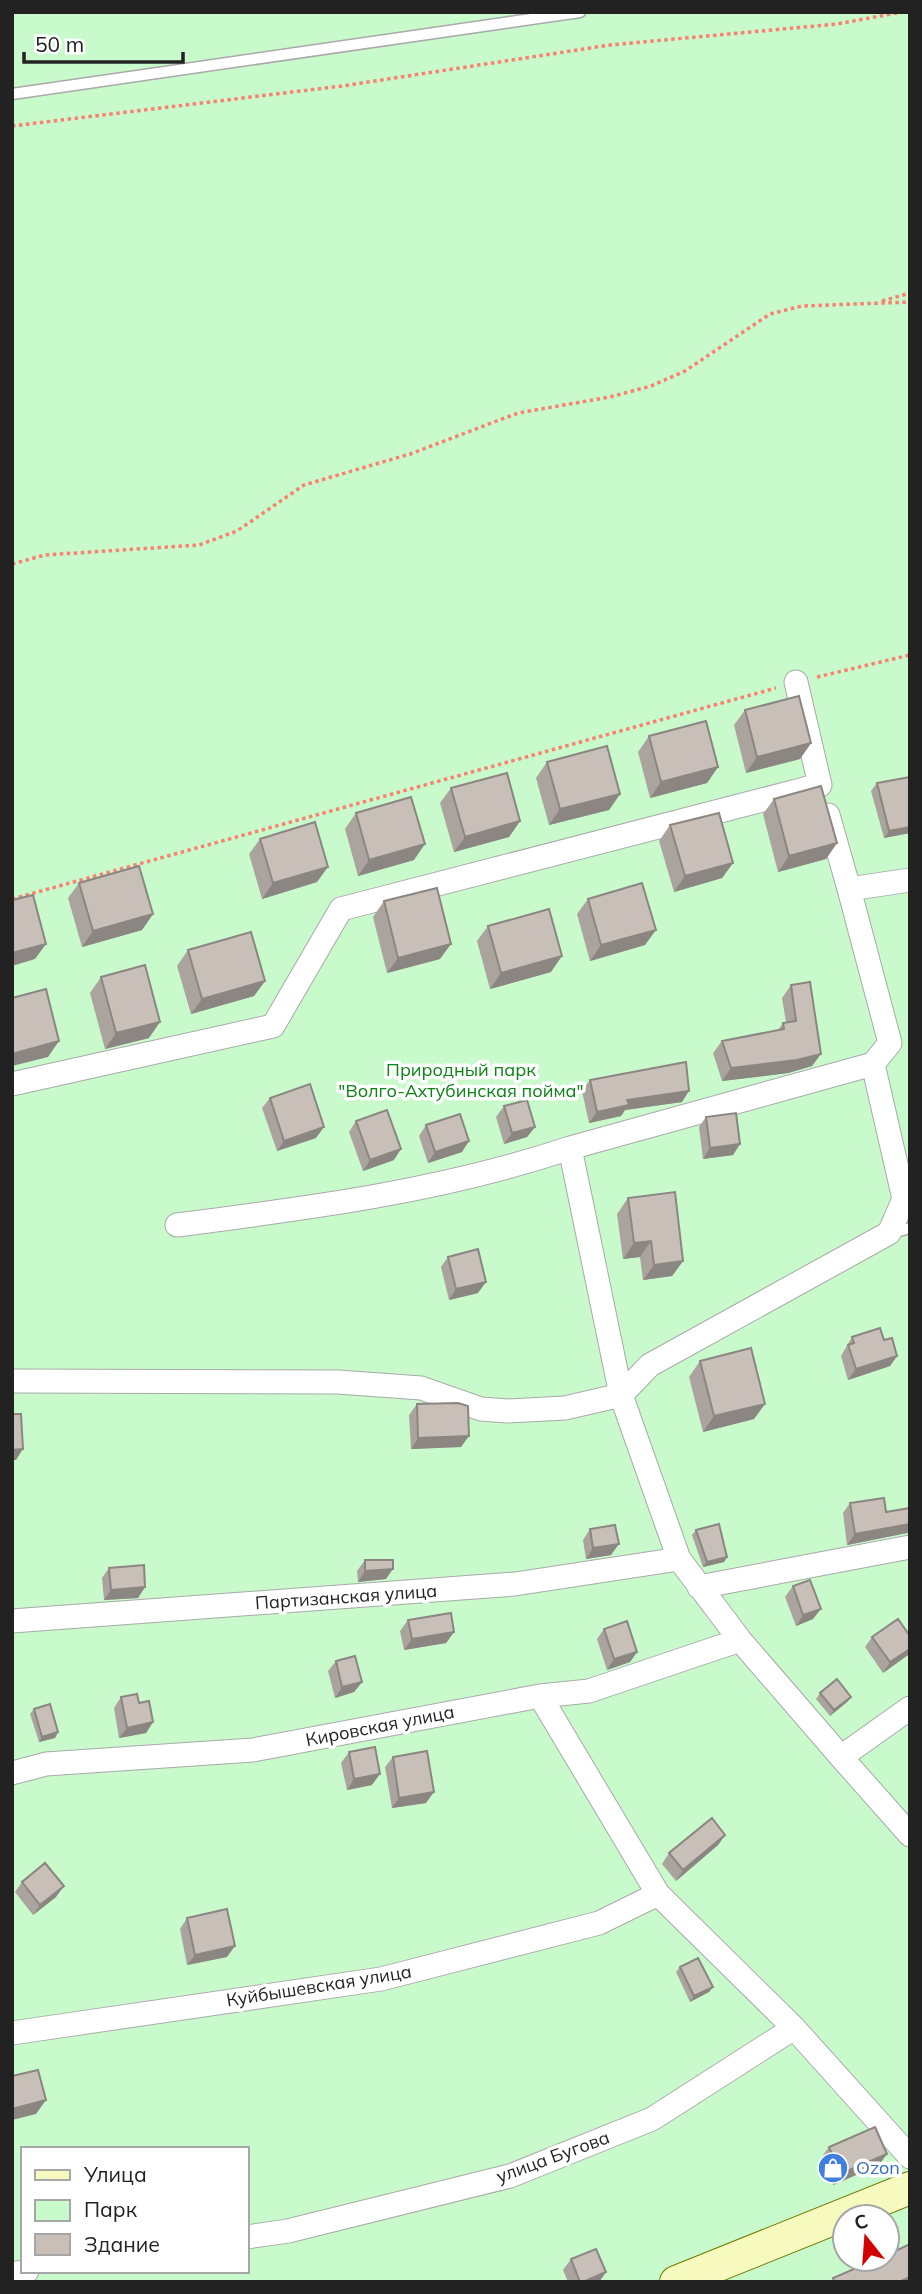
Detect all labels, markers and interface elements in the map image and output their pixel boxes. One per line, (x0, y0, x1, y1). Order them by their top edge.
scale bar (24, 21, 184, 65)
text: 50 m (35, 31, 84, 57)
park label: Природный парк "Волго-Ахтубинская пойма" (338, 1058, 584, 1102)
street label: Партизанская улица (254, 1579, 438, 1614)
street label: Кировская улица (304, 1700, 456, 1751)
street label: Куйбышевская улица (225, 1960, 413, 2012)
street label: улица Бугова (493, 2125, 612, 2188)
legend (21, 2147, 248, 2273)
shop icon: Ozon (816, 2151, 850, 2185)
place label: Ozon (856, 2156, 900, 2179)
text: Улица (83, 2161, 147, 2187)
text: Парк (84, 2196, 138, 2222)
north arrow (831, 2203, 901, 2273)
text: С (851, 2208, 871, 2235)
text: Здание (84, 2231, 160, 2257)

